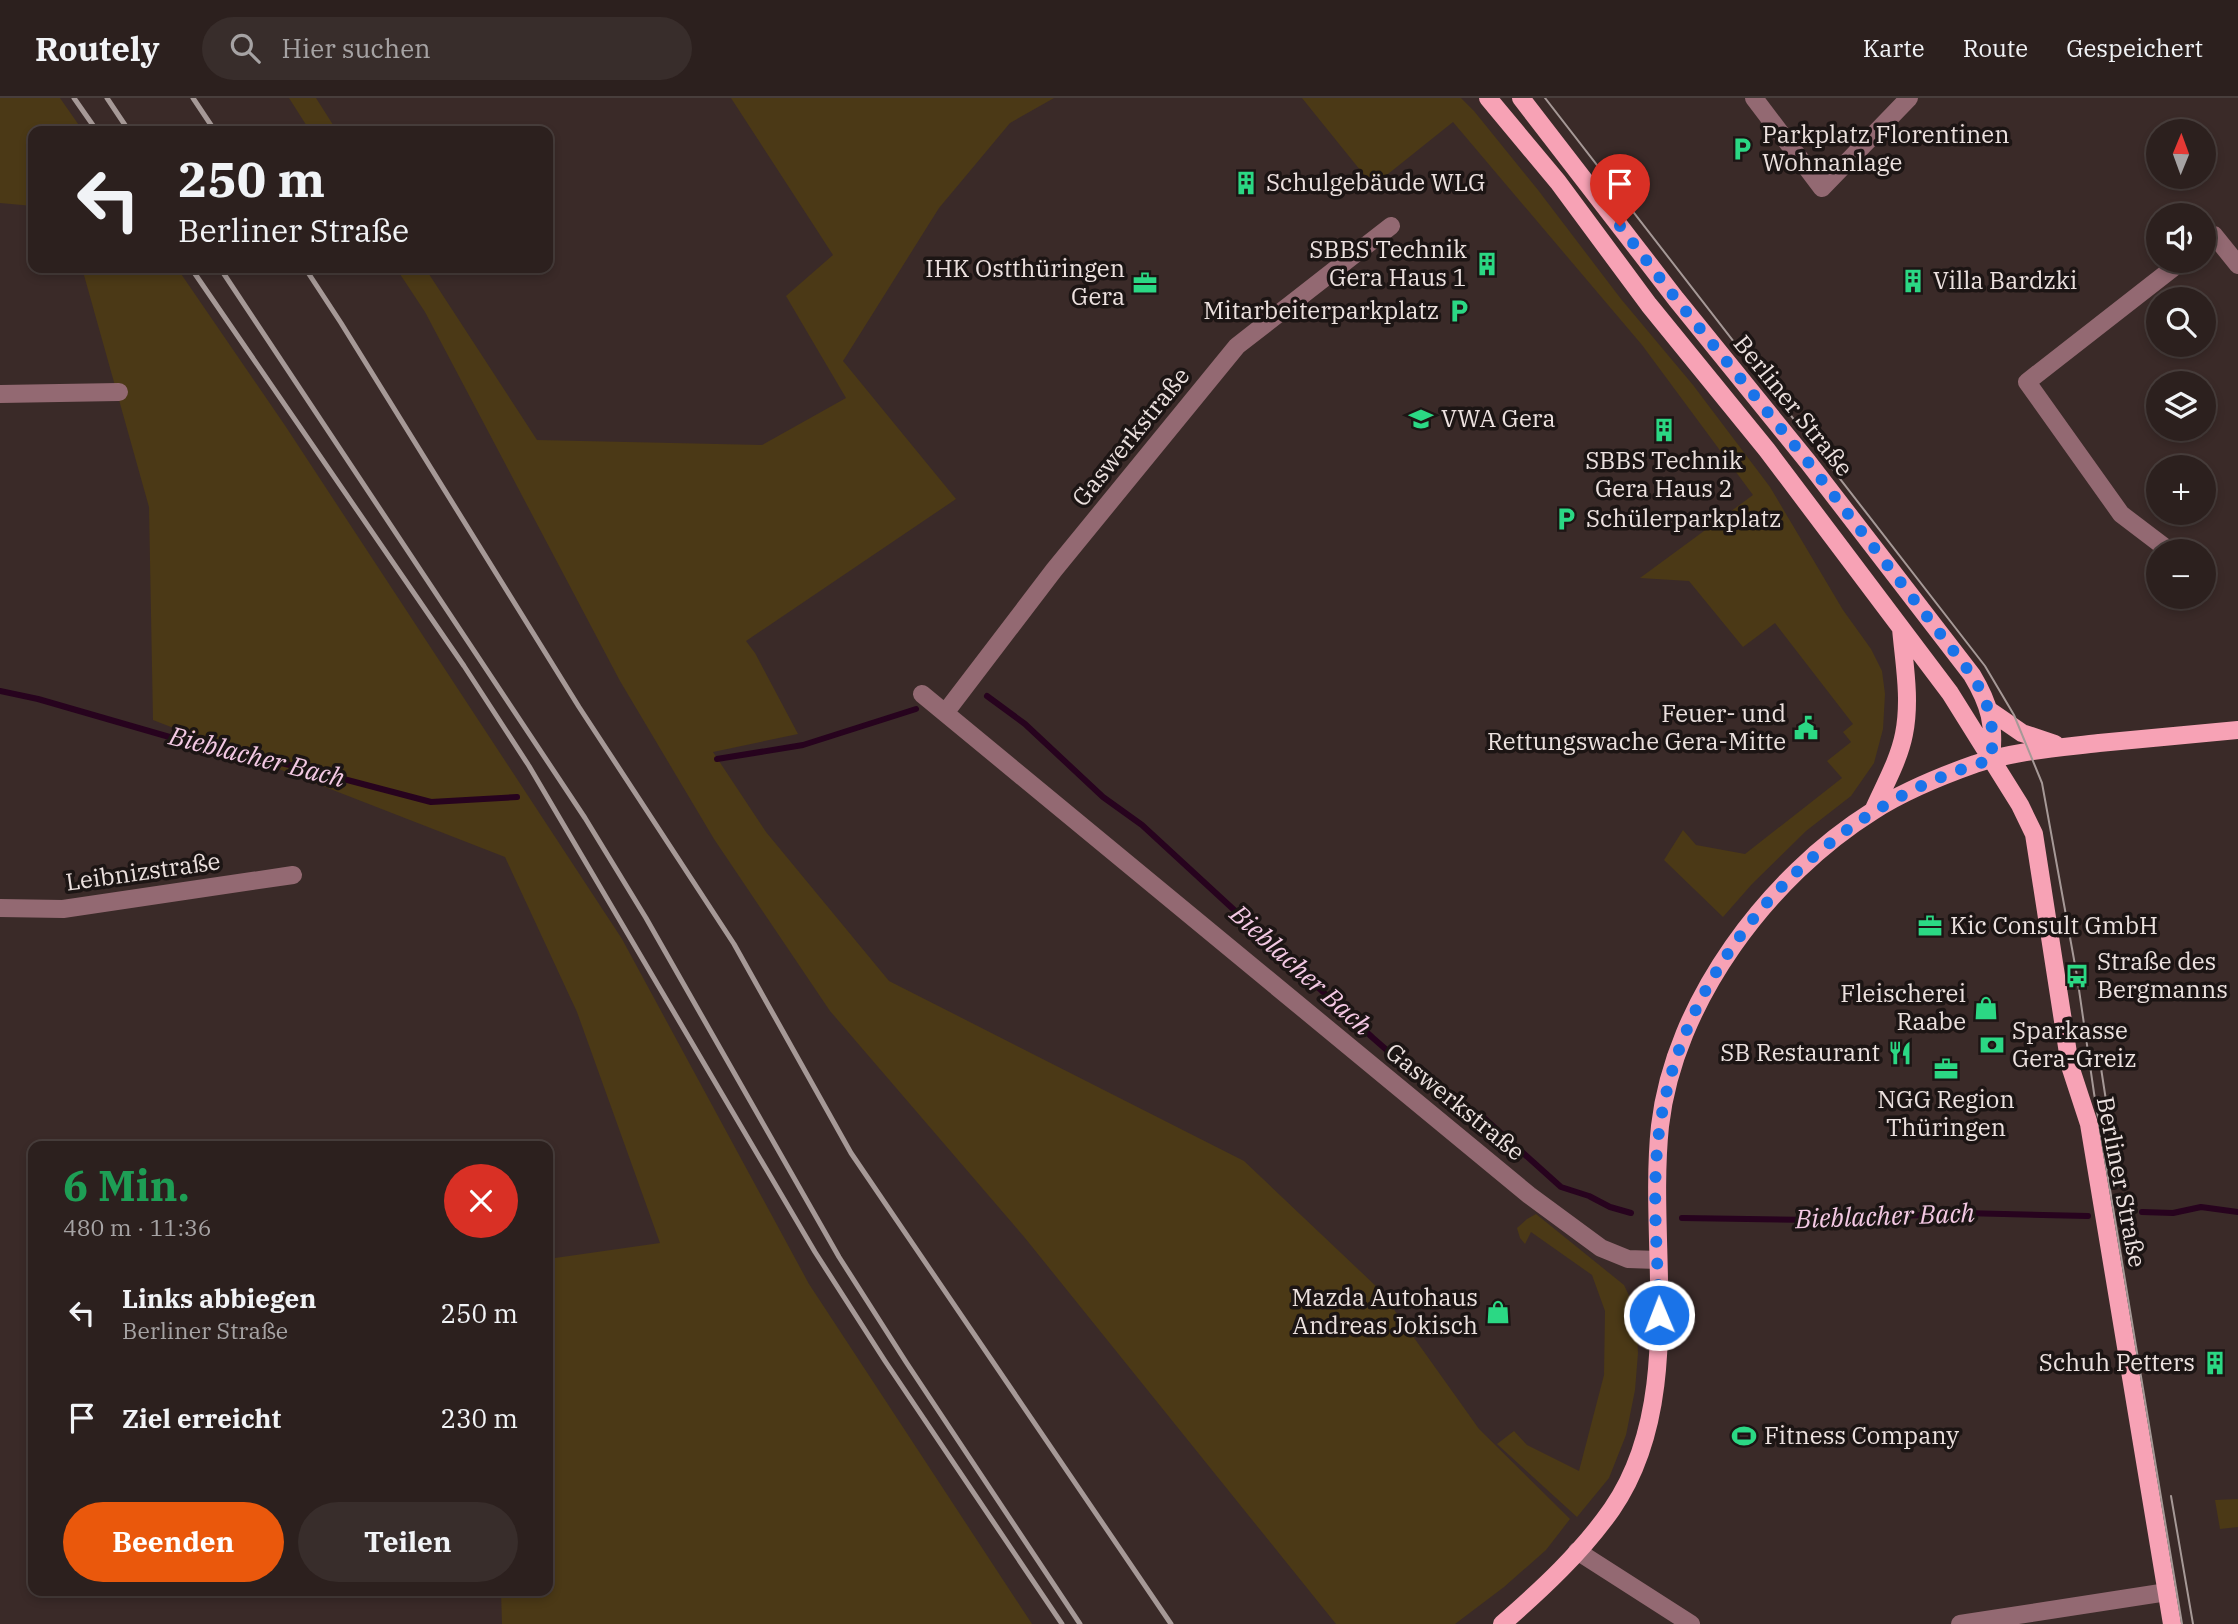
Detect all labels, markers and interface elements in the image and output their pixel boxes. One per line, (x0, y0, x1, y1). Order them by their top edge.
search box (202, 17, 692, 80)
text: Routely (35, 27, 160, 70)
icon: search (226, 29, 264, 67)
text: Hier suchen (282, 31, 431, 65)
text: Karte (1863, 32, 1925, 64)
text: Route (1963, 32, 2028, 64)
text: Gespeichert (2066, 32, 2203, 64)
place label: Parkplatz Florentinen Wohnanlage (1762, 118, 2010, 178)
north arrow (2146, 119, 2216, 189)
map controls (2146, 119, 2216, 609)
parking icon: Parkplatz Florentinen Wohnanlage (1728, 135, 1756, 163)
text: 250 m (178, 147, 325, 210)
icon: left (63, 154, 154, 245)
pin (1590, 154, 1650, 226)
icon: arrive (1601, 165, 1639, 203)
place label: Schulgebäude WLG (1266, 166, 1485, 198)
building icon: Schulgebäude WLG (1232, 169, 1260, 197)
button: sound (2146, 203, 2216, 273)
text: Berliner Straße (178, 209, 409, 251)
place label: SBBS Technik Gera Haus 1 (1309, 233, 1467, 293)
building icon: SBBS Technik Gera Haus 1 (1473, 250, 1501, 278)
place label: IHK Ostthüringen Gera (925, 252, 1125, 312)
place label: Villa Bardzki (1933, 264, 2077, 296)
building icon: Villa Bardzki (1899, 267, 1927, 295)
office icon: IHK Ostthüringen Gera (1131, 269, 1159, 297)
button: search (2146, 287, 2216, 357)
place label: Mitarbeiterparkplatz (1203, 294, 1439, 326)
parking icon: Mitarbeiterparkplatz (1445, 297, 1473, 325)
street label: Berliner Straße (1727, 328, 1861, 483)
street label: Gaswerkstraße (1064, 360, 1196, 513)
button: layers (2146, 371, 2216, 441)
place label: VWA Gera (1441, 402, 1556, 434)
school or university icon: VWA Gera (1407, 405, 1435, 433)
building icon: SBBS Technik Gera Haus 2 (1650, 416, 1678, 444)
place label: SBBS Technik Gera Haus 2 (1585, 444, 1743, 504)
button: + (2146, 455, 2216, 525)
place label: Schülerparkplatz (1586, 502, 1781, 534)
parking icon: Schülerparkplatz (1552, 505, 1580, 533)
button: − (2146, 539, 2216, 609)
place label: Feuer- und Rettungswache Gera-Mitte (1487, 697, 1786, 757)
public building icon: Feuer- und Rettungswache Gera-Mitte (1792, 714, 1820, 742)
water label: Bieblacher Bach (165, 718, 349, 794)
street label: Leibnizstraße (63, 844, 222, 898)
water label: Bieblacher Bach (1223, 896, 1380, 1042)
place label: Kic Consult GmbH (1950, 909, 2158, 941)
office icon: Kic Consult GmbH (1916, 912, 1944, 940)
place label: Straße des Bergmanns (2097, 945, 2228, 1005)
bus stop icon: Straße des Bergmanns (2063, 962, 2091, 990)
place label: Fleischerei Raabe (1840, 977, 1966, 1037)
shop icon: Fleischerei Raabe (1972, 994, 2000, 1022)
place label: Sparkasse Gera-Greiz (2012, 1014, 2136, 1074)
bank icon: Sparkasse Gera-Greiz (1978, 1031, 2006, 1059)
street label: Gaswerkstraße (1379, 1035, 1532, 1167)
place label: SB Restaurant (1720, 1036, 1880, 1068)
restaurant icon: SB Restaurant (1886, 1039, 1914, 1067)
office icon: NGG Region Thüringen (1932, 1055, 1960, 1083)
place label: NGG Region Thüringen (1877, 1083, 2015, 1143)
street label: Berliner Straße (2090, 1094, 2154, 1270)
text: 6 Min. (63, 1158, 190, 1213)
button: close (444, 1164, 518, 1238)
water label: Bieblacher Bach (1794, 1195, 1976, 1235)
text: 480 m · 11:36 (63, 1212, 212, 1242)
position arrow (1622, 1278, 1696, 1352)
text: Links abbiegen (122, 1281, 317, 1315)
place label: Mazda Autohaus Andreas Jokisch (1291, 1281, 1478, 1341)
icon: left (63, 1294, 101, 1332)
text: 250 m (440, 1296, 518, 1330)
shop icon: Mazda Autohaus Andreas Jokisch (1484, 1298, 1512, 1326)
text: Berliner Straße (122, 1315, 288, 1345)
place label: Schuh Petters (2039, 1346, 2195, 1378)
building icon: Schuh Petters (2201, 1349, 2229, 1377)
icon: arrive (63, 1399, 101, 1437)
text: Ziel erreicht (122, 1401, 281, 1435)
text: 230 m (440, 1401, 518, 1435)
place label: Fitness Company (1764, 1419, 1959, 1451)
sports icon: Fitness Company (1730, 1422, 1758, 1450)
button: Beenden (63, 1502, 284, 1582)
button: Teilen (298, 1502, 518, 1582)

